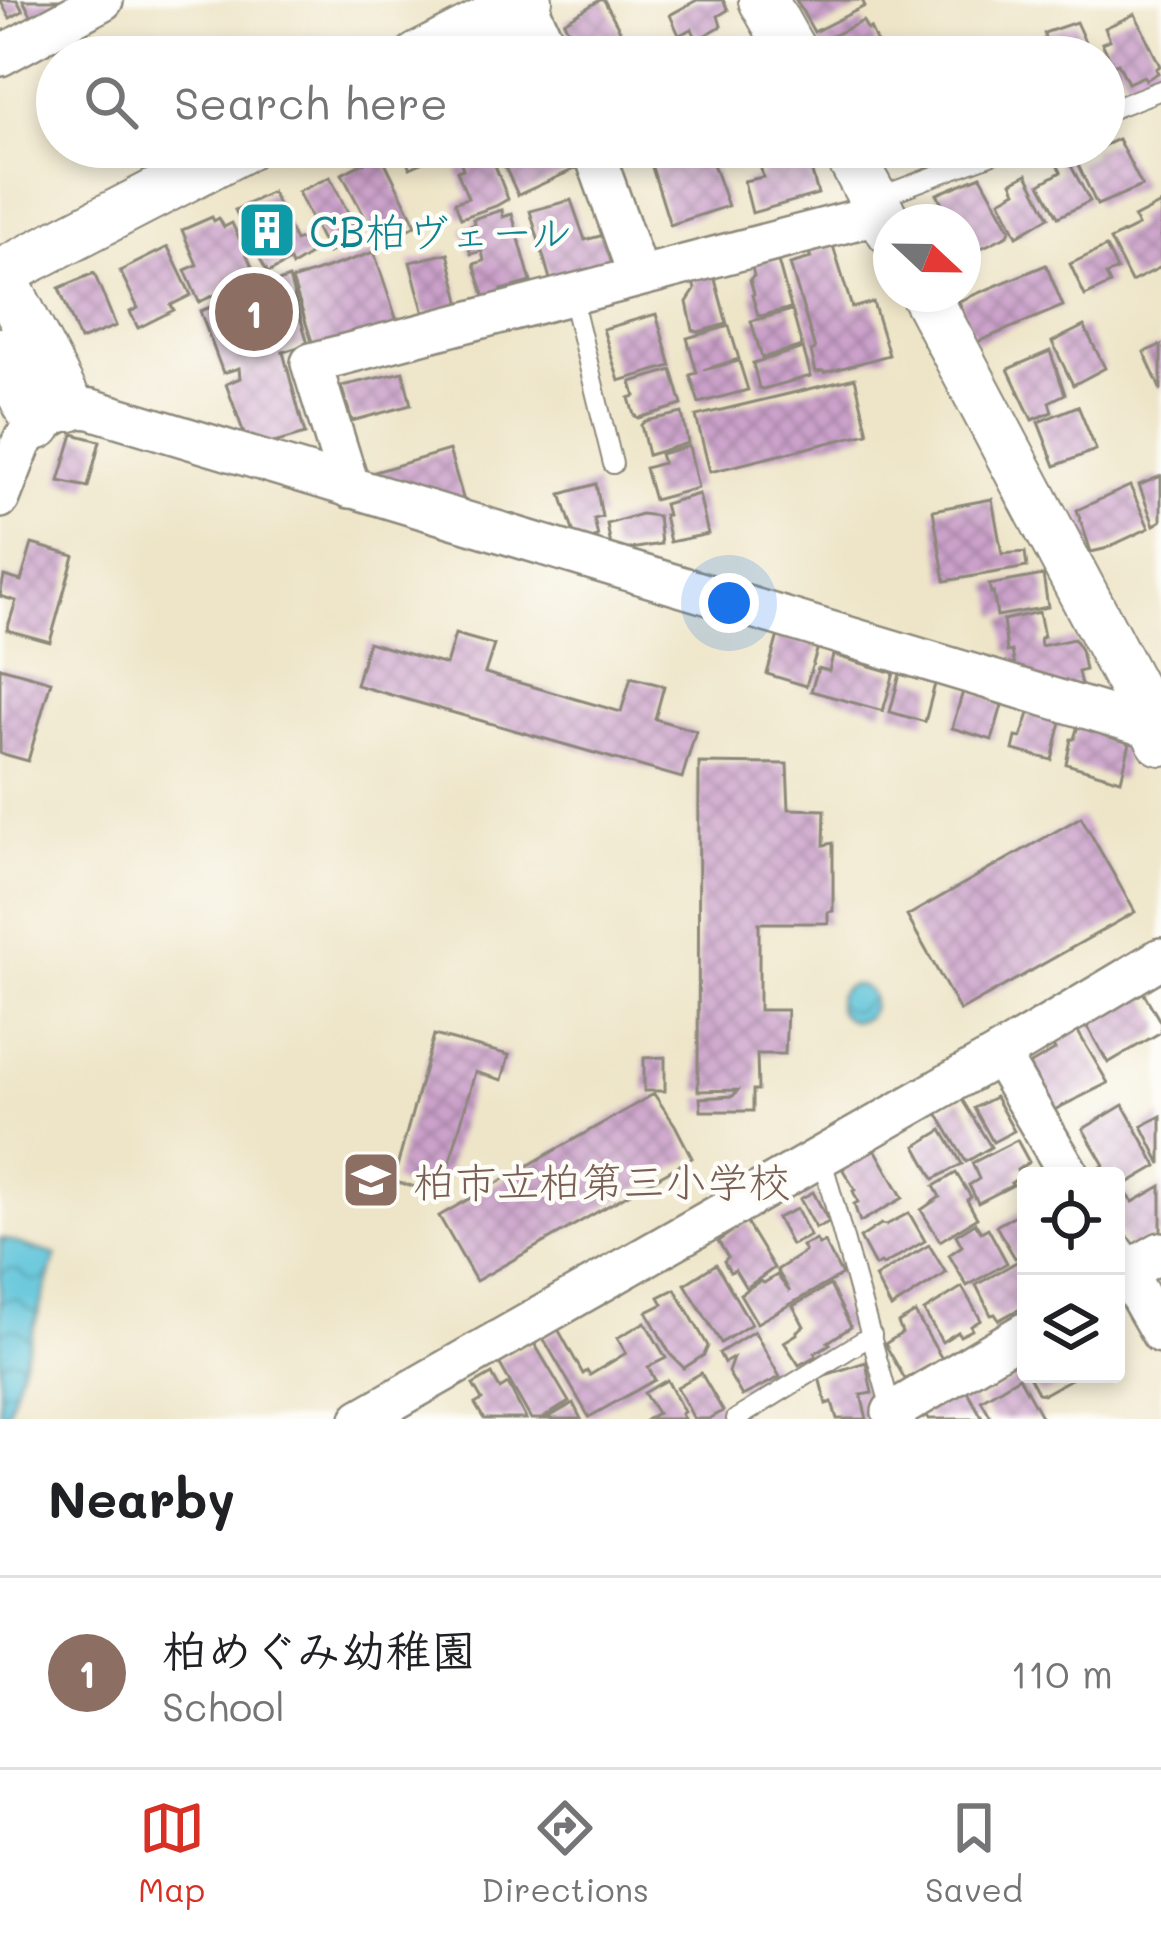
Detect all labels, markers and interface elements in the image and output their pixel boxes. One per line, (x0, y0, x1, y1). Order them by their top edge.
search box (36, 36, 1125, 168)
icon: search (78, 69, 144, 135)
text: Search here (174, 73, 448, 131)
building icon: CB柏ヴェール (236, 199, 298, 261)
place label: CB柏ヴェール (309, 203, 573, 258)
north arrow (873, 204, 981, 312)
pin: 1 (215, 267, 293, 357)
your location (699, 573, 759, 633)
school or university icon: 柏市立柏第三小学校 (340, 1149, 402, 1211)
place label: 柏市立柏第三小学校 (413, 1153, 791, 1208)
map controls (1017, 1167, 1125, 1383)
button: locate (1017, 1167, 1125, 1275)
button: layers (1017, 1275, 1125, 1383)
text: Nearby (48, 1464, 235, 1531)
text: 柏めぐみ幼稚園 (162, 1620, 476, 1678)
text: 1 (78, 1647, 96, 1698)
text: 110 m (1011, 1647, 1113, 1698)
text: School (162, 1680, 285, 1731)
tab: Map (138, 1795, 205, 1910)
tab: Directions (481, 1795, 649, 1910)
tab: Saved (925, 1795, 1023, 1910)

